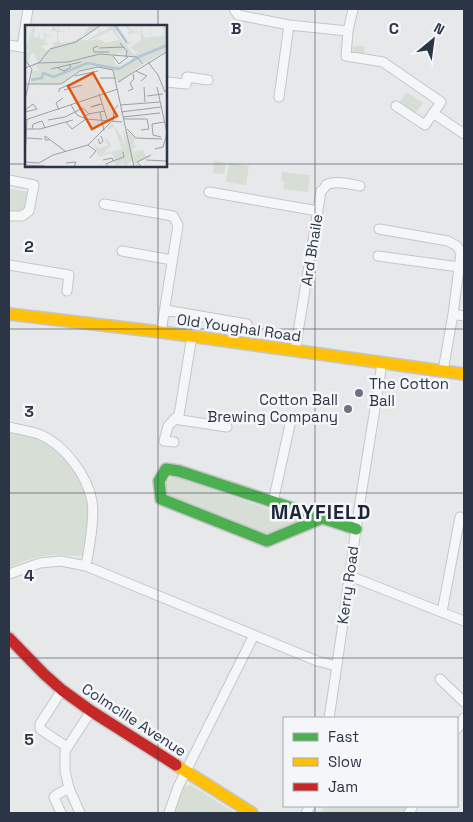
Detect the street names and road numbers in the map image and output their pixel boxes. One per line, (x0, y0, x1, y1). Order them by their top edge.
street label: Ard Bhaile (296, 213, 327, 287)
street label: Old Youghal Road (176, 309, 302, 346)
street label: Kerry Road (333, 545, 362, 625)
street label: Colmcille Avenue (78, 679, 190, 761)

